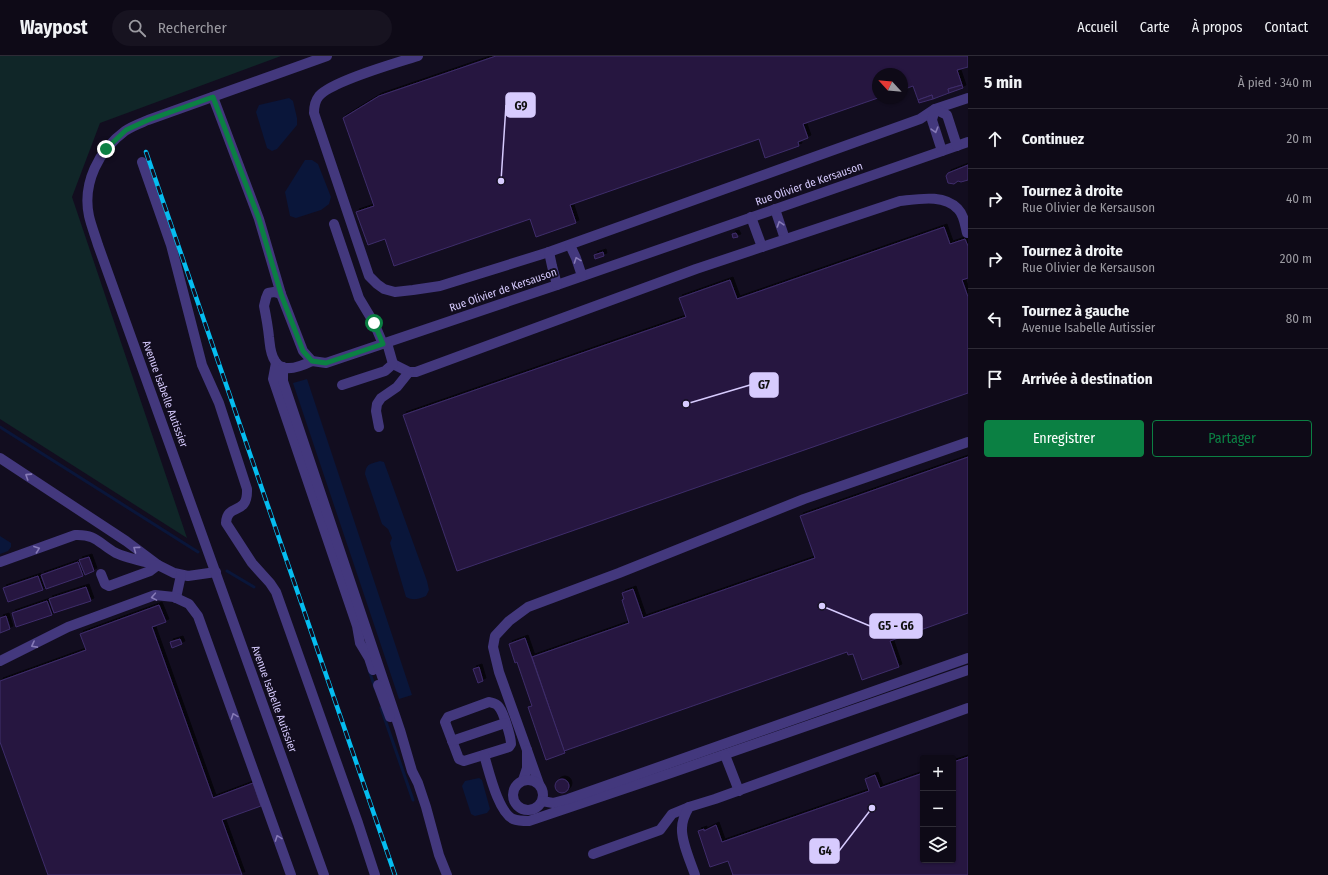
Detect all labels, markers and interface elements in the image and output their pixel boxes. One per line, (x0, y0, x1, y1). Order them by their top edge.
search box (112, 10, 392, 46)
text: Waypost (20, 16, 88, 39)
icon: search (126, 17, 148, 39)
text: Rechercher (158, 19, 227, 37)
text: Accueil (1077, 19, 1118, 36)
text: Carte (1140, 19, 1170, 36)
text: À propos (1192, 19, 1243, 36)
text: Contact (1265, 19, 1308, 36)
north arrow (872, 68, 908, 104)
text: 5 min (984, 72, 1022, 93)
text: À pied · 340 m (1238, 75, 1312, 90)
callout: G9 (506, 93, 535, 117)
text: G9 (514, 99, 528, 113)
one-way arrow (930, 127, 939, 134)
icon: ahead (984, 128, 1006, 150)
text: Continuez (1022, 130, 1084, 148)
text: 20 m (1286, 131, 1312, 146)
route end (97, 140, 115, 158)
street label: Rue Olivier de Kersauson (754, 160, 864, 208)
text: Tournez à droite (1022, 182, 1123, 200)
icon: right (984, 188, 1006, 210)
text: 40 m (1286, 191, 1312, 206)
text: Rue Olivier de Kersauson (1022, 200, 1155, 215)
one-way arrow (776, 221, 785, 228)
text: Tournez à droite (1022, 242, 1123, 260)
icon: right (984, 248, 1006, 270)
text: 200 m (1280, 251, 1312, 266)
one-way arrow (573, 257, 581, 264)
text: Rue Olivier de Kersauson (1022, 260, 1155, 275)
street label: Rue Olivier de Kersauson (448, 266, 558, 314)
text: Tournez à gauche (1022, 302, 1129, 320)
icon: left (984, 308, 1006, 330)
text: 80 m (1286, 311, 1312, 326)
route start (365, 314, 383, 332)
text: Avenue Isabelle Autissier (1022, 320, 1155, 335)
street label: Avenue Isabelle Autissier (140, 339, 190, 449)
icon: arrive (984, 368, 1006, 390)
text: Arrivée à destination (1022, 370, 1153, 388)
callout: G7 (750, 373, 778, 397)
text: G7 (758, 378, 770, 392)
button: Enregistrer (984, 420, 1144, 457)
button: Partager (1152, 420, 1312, 457)
one-way arrow (25, 474, 32, 481)
one-way arrow (33, 545, 40, 553)
one-way arrow (133, 546, 140, 553)
one-way arrow (151, 592, 157, 601)
callout: G5 - G6 (870, 614, 922, 638)
text: G5 - G6 (878, 619, 914, 633)
one-way arrow (31, 640, 38, 647)
street label: Avenue Isabelle Autissier (249, 644, 299, 754)
one-way arrow (230, 713, 238, 720)
map controls (920, 755, 956, 863)
button: + (920, 755, 956, 791)
button: − (920, 791, 956, 827)
button: layers (920, 827, 956, 863)
one-way arrow (274, 835, 282, 842)
callout: G4 (810, 839, 839, 863)
text: G4 (818, 844, 832, 858)

